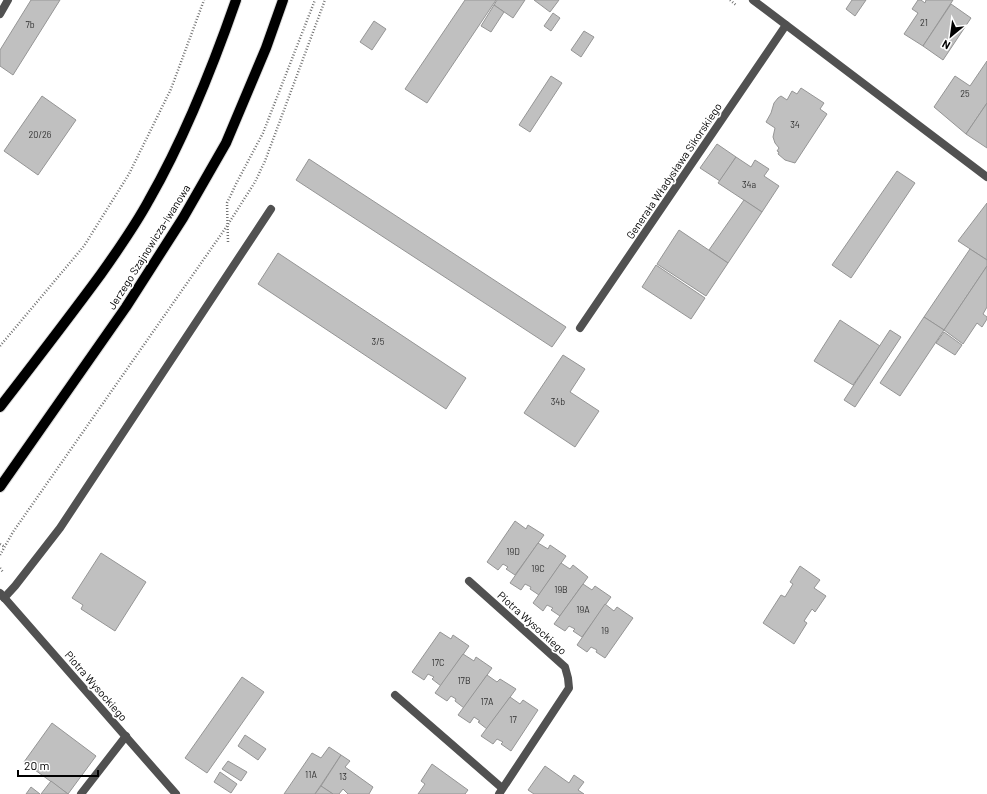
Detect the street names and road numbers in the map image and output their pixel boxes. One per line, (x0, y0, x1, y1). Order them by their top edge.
street label: Generała Władysława Sikorskiego (623, 100, 724, 241)
street label: Jerzego Szajnowicza-Iwanowa (105, 182, 193, 312)
street label: Piotra Wysockiego (495, 588, 570, 657)
street label: Piotra Wysockiego (62, 648, 130, 723)

